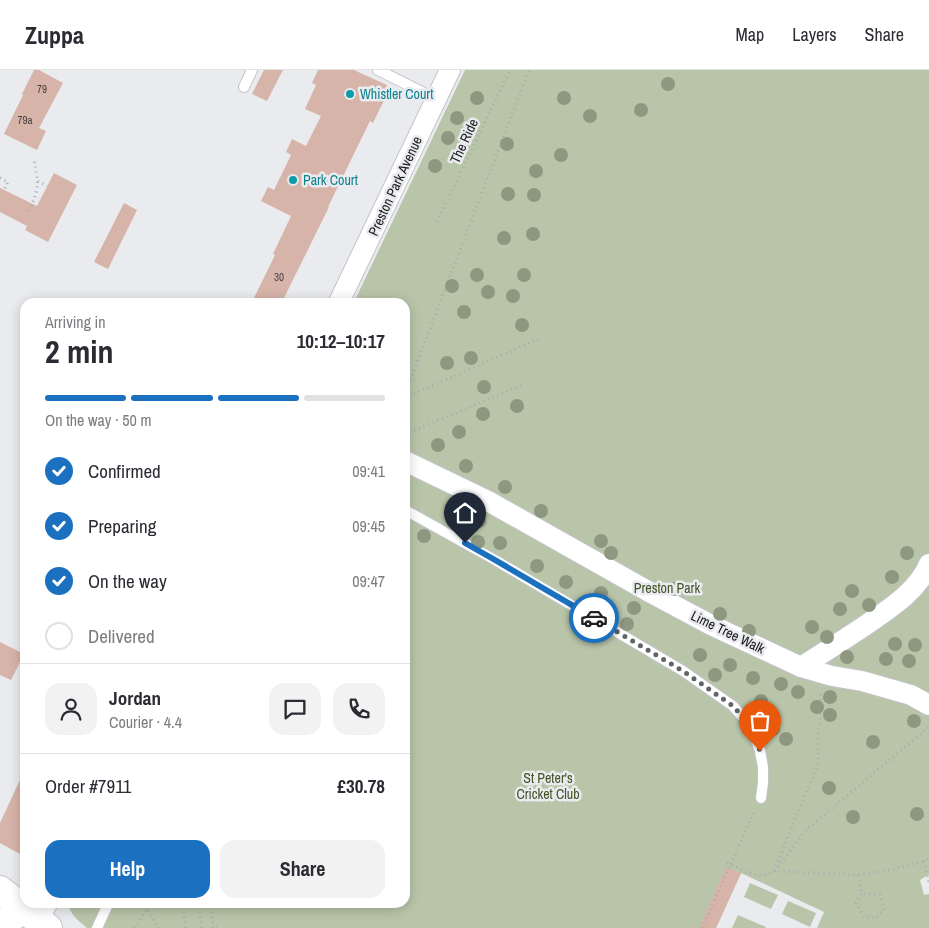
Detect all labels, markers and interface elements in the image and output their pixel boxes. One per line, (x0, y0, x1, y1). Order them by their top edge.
text: Zuppa (25, 19, 84, 51)
text: Map (736, 22, 764, 47)
text: Layers (792, 22, 837, 47)
text: Share (865, 22, 904, 47)
house number: 79 (37, 82, 47, 96)
place label: Whistler Court (360, 85, 433, 103)
marker: Whistler Court (344, 88, 356, 100)
house number: 79a (17, 113, 33, 127)
street label: The Ride (446, 116, 482, 166)
street label: Preston Park Avenue (364, 133, 426, 239)
place label: Park Court (303, 171, 358, 189)
marker: Park Court (287, 174, 299, 186)
house number: 30 (274, 270, 284, 284)
text: Arriving in (45, 311, 106, 333)
text: 10:12–10:17 (297, 328, 385, 354)
text: 2 min (45, 330, 114, 373)
text: On the way · 50 m (45, 409, 151, 431)
icon: check (45, 457, 73, 485)
text: Confirmed (88, 458, 161, 484)
text: 09:41 (352, 460, 385, 482)
pin (444, 492, 486, 543)
icon: home (451, 499, 479, 527)
icon: check (45, 512, 73, 540)
text: Preparing (88, 513, 156, 539)
text: 09:45 (352, 515, 385, 537)
icon: check (45, 567, 73, 595)
text: On the way (88, 568, 167, 594)
text: 09:47 (352, 570, 385, 592)
park label: Preston Park (634, 579, 700, 597)
courier (569, 593, 619, 643)
icon: car (580, 604, 608, 632)
street label: Lime Tree Walk (688, 606, 768, 658)
text: Delivered (88, 623, 155, 649)
button: person (45, 683, 97, 735)
button: chat (269, 683, 321, 735)
button: phone (333, 683, 385, 735)
text: Jordan (109, 685, 161, 711)
pin (739, 700, 781, 751)
icon: bag (746, 707, 774, 735)
text: Courier · 4.4 (109, 711, 182, 733)
park label: St Peter's Cricket Club (516, 769, 580, 803)
text: Order #7911 (45, 773, 131, 799)
text: £30.78 (337, 773, 385, 799)
button: Help (45, 840, 210, 898)
button: Share (220, 840, 385, 898)

